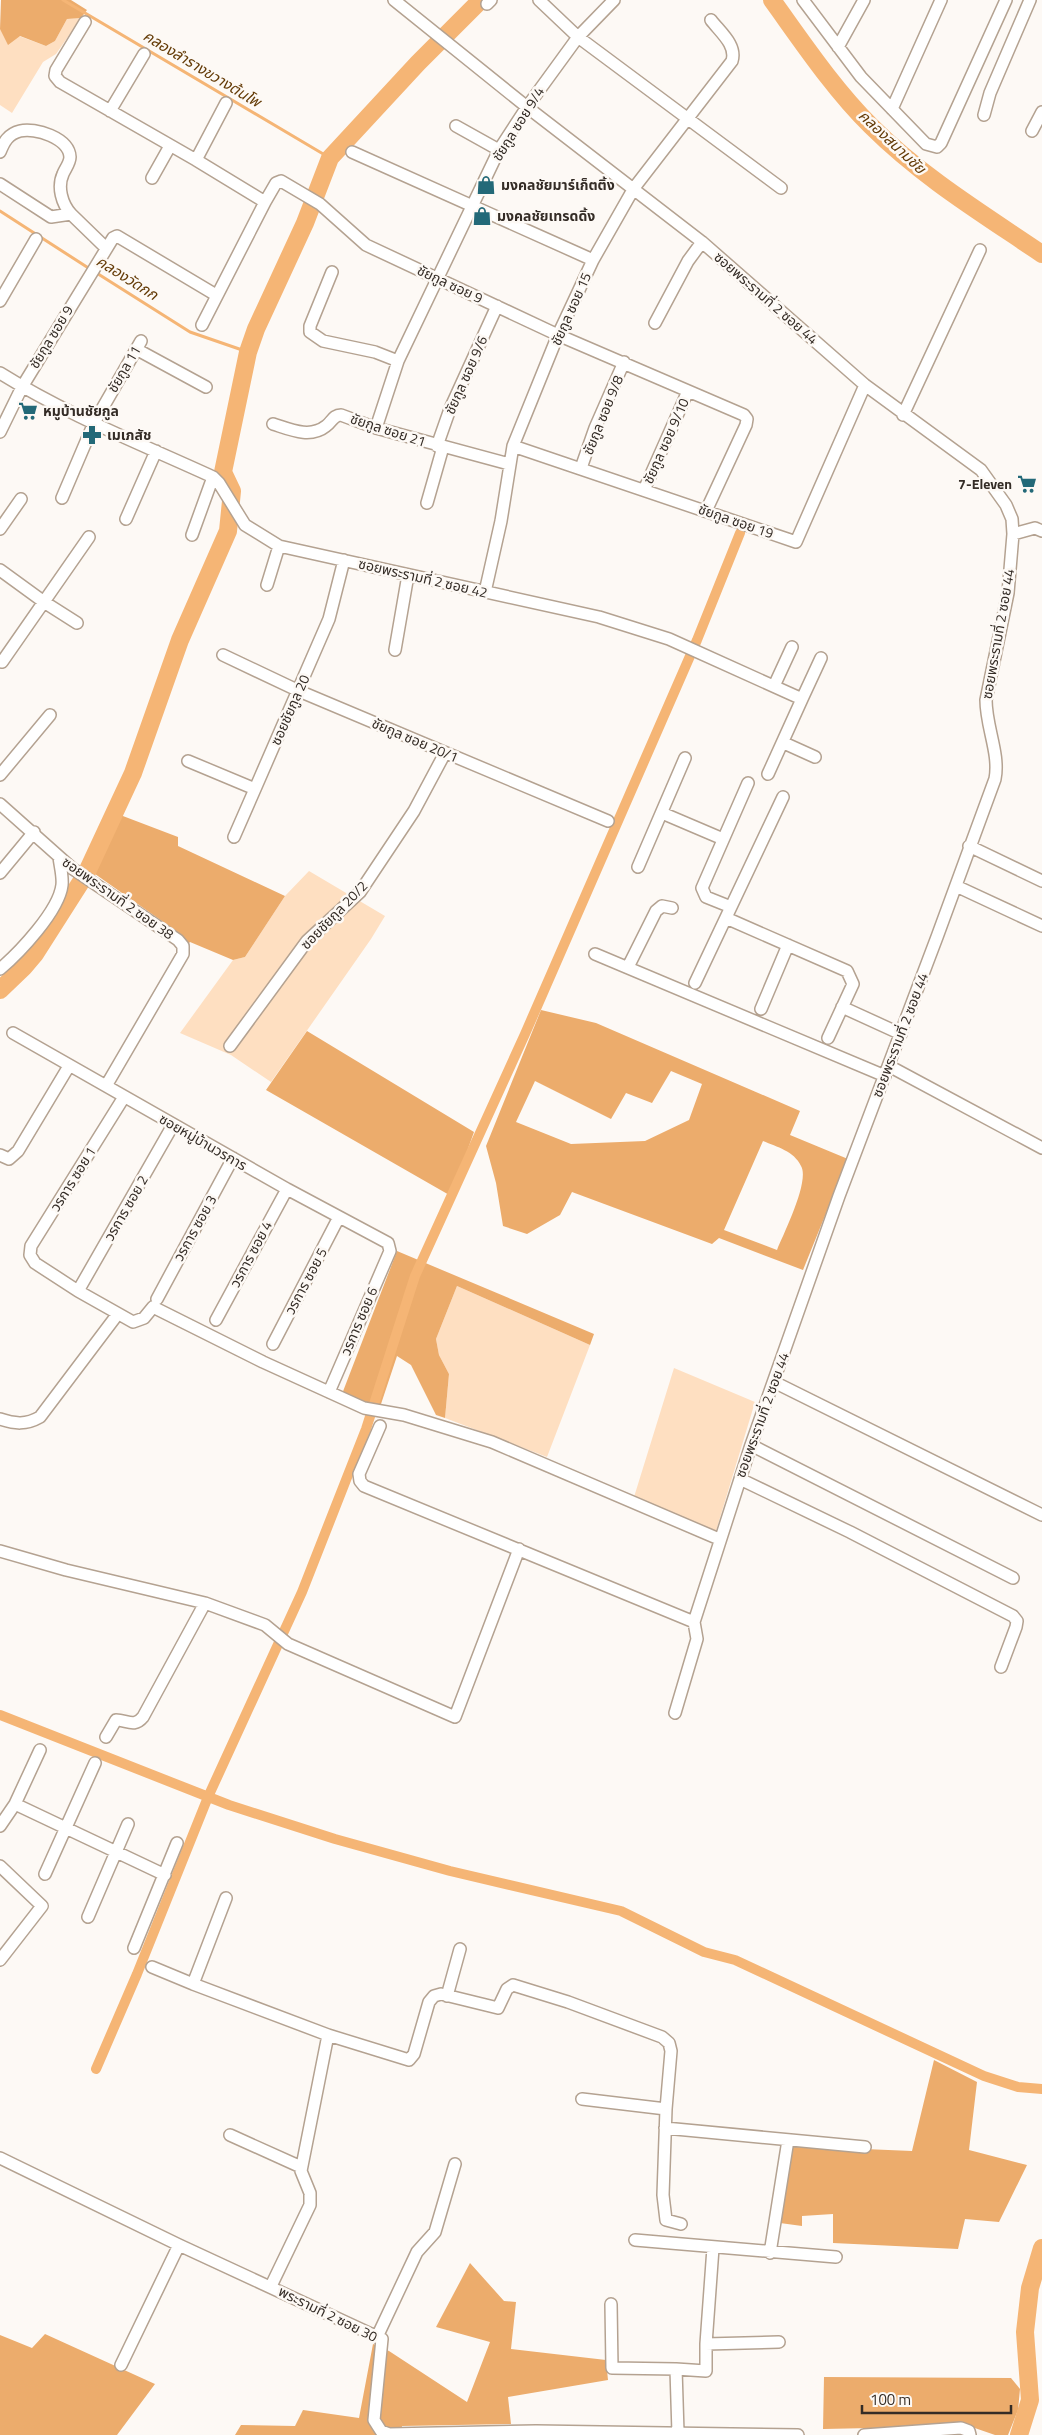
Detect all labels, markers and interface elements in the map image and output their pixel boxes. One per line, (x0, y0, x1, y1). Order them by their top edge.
water label: คลองลำรางขวางต้นโพ (139, 24, 267, 114)
street label: ชัยกูล ซอย 9/4 (486, 82, 549, 165)
water label: คลองสนามชัย (854, 104, 932, 180)
shop icon: มงคลชัยมาร์เก็ตติ้ง (475, 174, 497, 196)
place label: มงคลชัยมาร์เก็ตติ้ง (501, 174, 615, 195)
shop icon: มงคลชัยเทรดดิ้ง (471, 205, 493, 227)
place label: มงคลชัยเทรดดิ้ง (497, 205, 595, 226)
street label: ซอยพระรามที่ 2 ซอย 44 (710, 246, 823, 349)
water label: คลองวัดกก (92, 250, 163, 306)
street label: ชัยกูล ซอย 9 (414, 259, 487, 308)
street label: ชัยกูล ซอย 15 (545, 269, 596, 349)
street label: ชัยกูล ซอย 9 (23, 301, 78, 372)
street label: ชัยกูล ซอย 9/6 (439, 332, 492, 418)
street label: ชัยกูล 11 (102, 341, 145, 396)
street label: ชัยกูล ซอย 9/8 (577, 372, 628, 458)
street label: ชัยกูล ซอย 9/10 (637, 394, 694, 487)
supermarket icon: หมูบ้านชัยกูล (17, 400, 39, 422)
place label: หมูบ้านชัยกูล (43, 400, 119, 421)
street label: ชัยกูล ซอย 21 (348, 407, 429, 452)
pharmacy icon: เมเภสัช (81, 424, 103, 446)
place label: เมเภสัช (107, 424, 151, 445)
place label: 7-Eleven (958, 473, 1012, 494)
supermarket icon: 7-Eleven (1016, 473, 1038, 495)
street label: ชัยกูล ซอย 19 (696, 498, 777, 543)
street label: ซอยพระรามที่ 2 ซอย 42 (356, 552, 490, 603)
street label: ซอยพระรามที่ 2 ซอย 44 (976, 567, 1019, 701)
street label: ซอยชัยกูล 20 (265, 671, 315, 748)
street label: ชัยกูล ซอย 20/1 (369, 712, 462, 767)
street label: ซอยพระรามที่ 2 ซอย 38 (58, 851, 178, 944)
street label: ซอยชัยกูล 20/2 (295, 875, 372, 954)
street label: ซอยพระรามที่ 2 ซอย 44 (866, 969, 933, 1100)
street label: ซอยหมู่บ้านวรการ (155, 1108, 251, 1175)
street label: วรการ ซอย 1 (44, 1142, 101, 1215)
street label: วรการ ซอย 2 (98, 1171, 153, 1245)
street label: วรการ ซอย 3 (168, 1191, 221, 1265)
street label: วรการ ซอย 4 (224, 1217, 277, 1291)
street label: วรการ ซอย 5 (279, 1244, 332, 1318)
street label: วรการ ซอย 6 (335, 1283, 382, 1358)
street label: ซอยพระรามที่ 2 ซอย 44 (729, 1349, 794, 1480)
street label: พระรามที่ 2 ซอย 30 (275, 2280, 381, 2347)
scale bar (862, 2382, 1011, 2414)
text: 100 m (870, 2388, 911, 2411)

